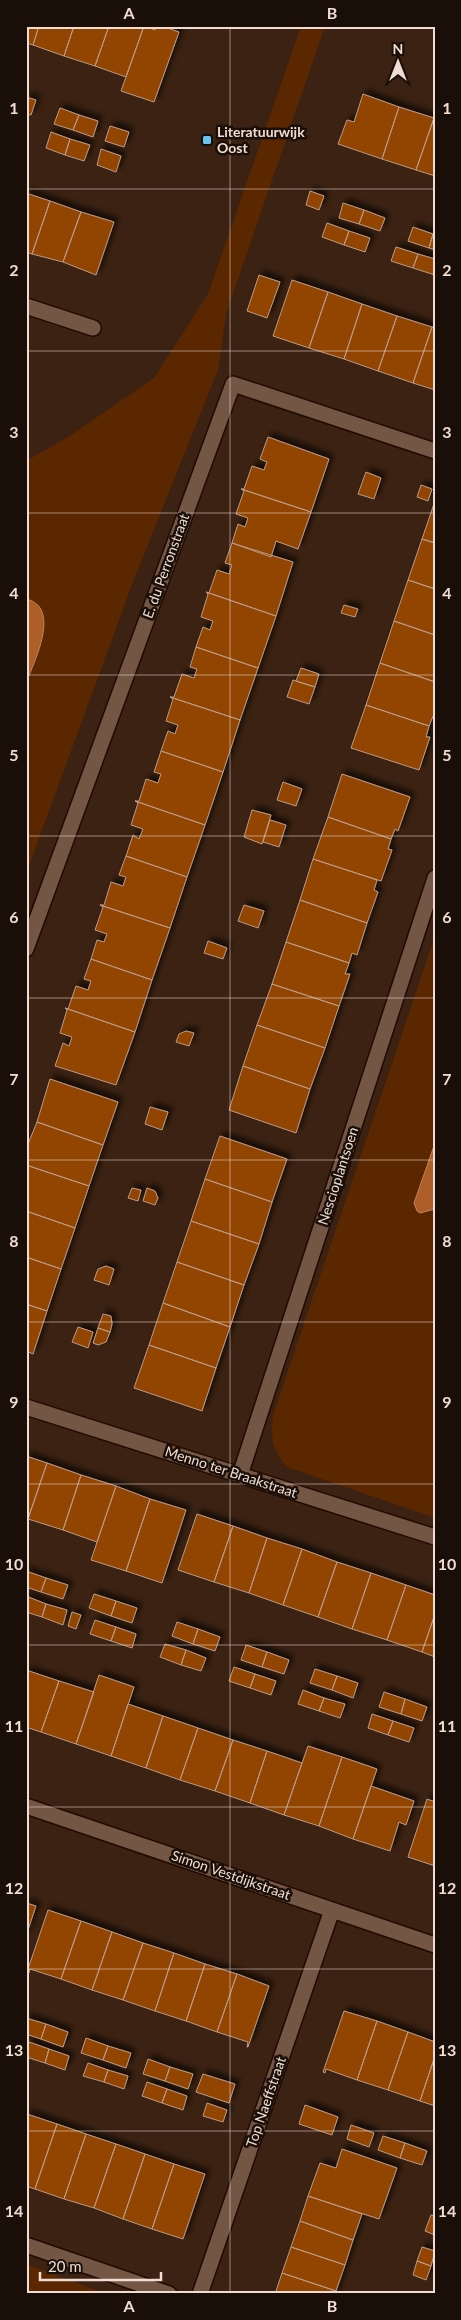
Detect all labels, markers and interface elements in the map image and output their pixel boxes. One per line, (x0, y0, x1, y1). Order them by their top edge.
text: A (122, 3, 135, 22)
text: B (327, 3, 337, 22)
north arrow (374, 38, 424, 88)
text: N (393, 40, 403, 57)
text: 1 (9, 98, 19, 117)
text: 1 (442, 98, 452, 117)
place label: Literatuurwijk Oost (217, 123, 305, 156)
marker: Literatuurwijk Oost (201, 134, 213, 146)
text: 2 (9, 260, 19, 279)
text: 2 (442, 260, 452, 279)
text: 3 (9, 422, 19, 441)
text: 3 (442, 422, 452, 441)
street label: E. du Perronstraat (139, 511, 192, 621)
text: 4 (9, 583, 19, 602)
text: 4 (442, 583, 452, 602)
text: 5 (9, 745, 19, 764)
text: 5 (442, 745, 452, 764)
text: 6 (9, 907, 19, 926)
text: 6 (442, 907, 452, 926)
text: 7 (9, 1069, 19, 1088)
text: 7 (442, 1069, 452, 1088)
street label: Nescioplantsoen (314, 1125, 361, 1227)
text: 8 (9, 1231, 19, 1250)
text: 8 (442, 1231, 452, 1250)
text: 9 (9, 1392, 19, 1411)
text: 9 (442, 1392, 452, 1411)
street label: Menno ter Braakstraat (163, 1442, 299, 1501)
text: 10 (5, 1554, 23, 1573)
text: 10 (438, 1554, 456, 1573)
text: 11 (5, 1716, 23, 1735)
text: 11 (438, 1716, 456, 1735)
street label: Simon Vestdijkstraat (169, 1846, 293, 1903)
text: 12 (5, 1878, 23, 1897)
text: 12 (438, 1878, 456, 1897)
text: 13 (5, 2040, 23, 2059)
text: 13 (438, 2040, 456, 2059)
street label: Top Naeffstraat (242, 2054, 289, 2149)
text: 14 (5, 2201, 23, 2220)
text: 14 (438, 2201, 456, 2220)
scale bar (40, 2250, 161, 2282)
text: 20 m (48, 2257, 82, 2275)
text: A (122, 2296, 135, 2315)
text: B (327, 2296, 337, 2315)

